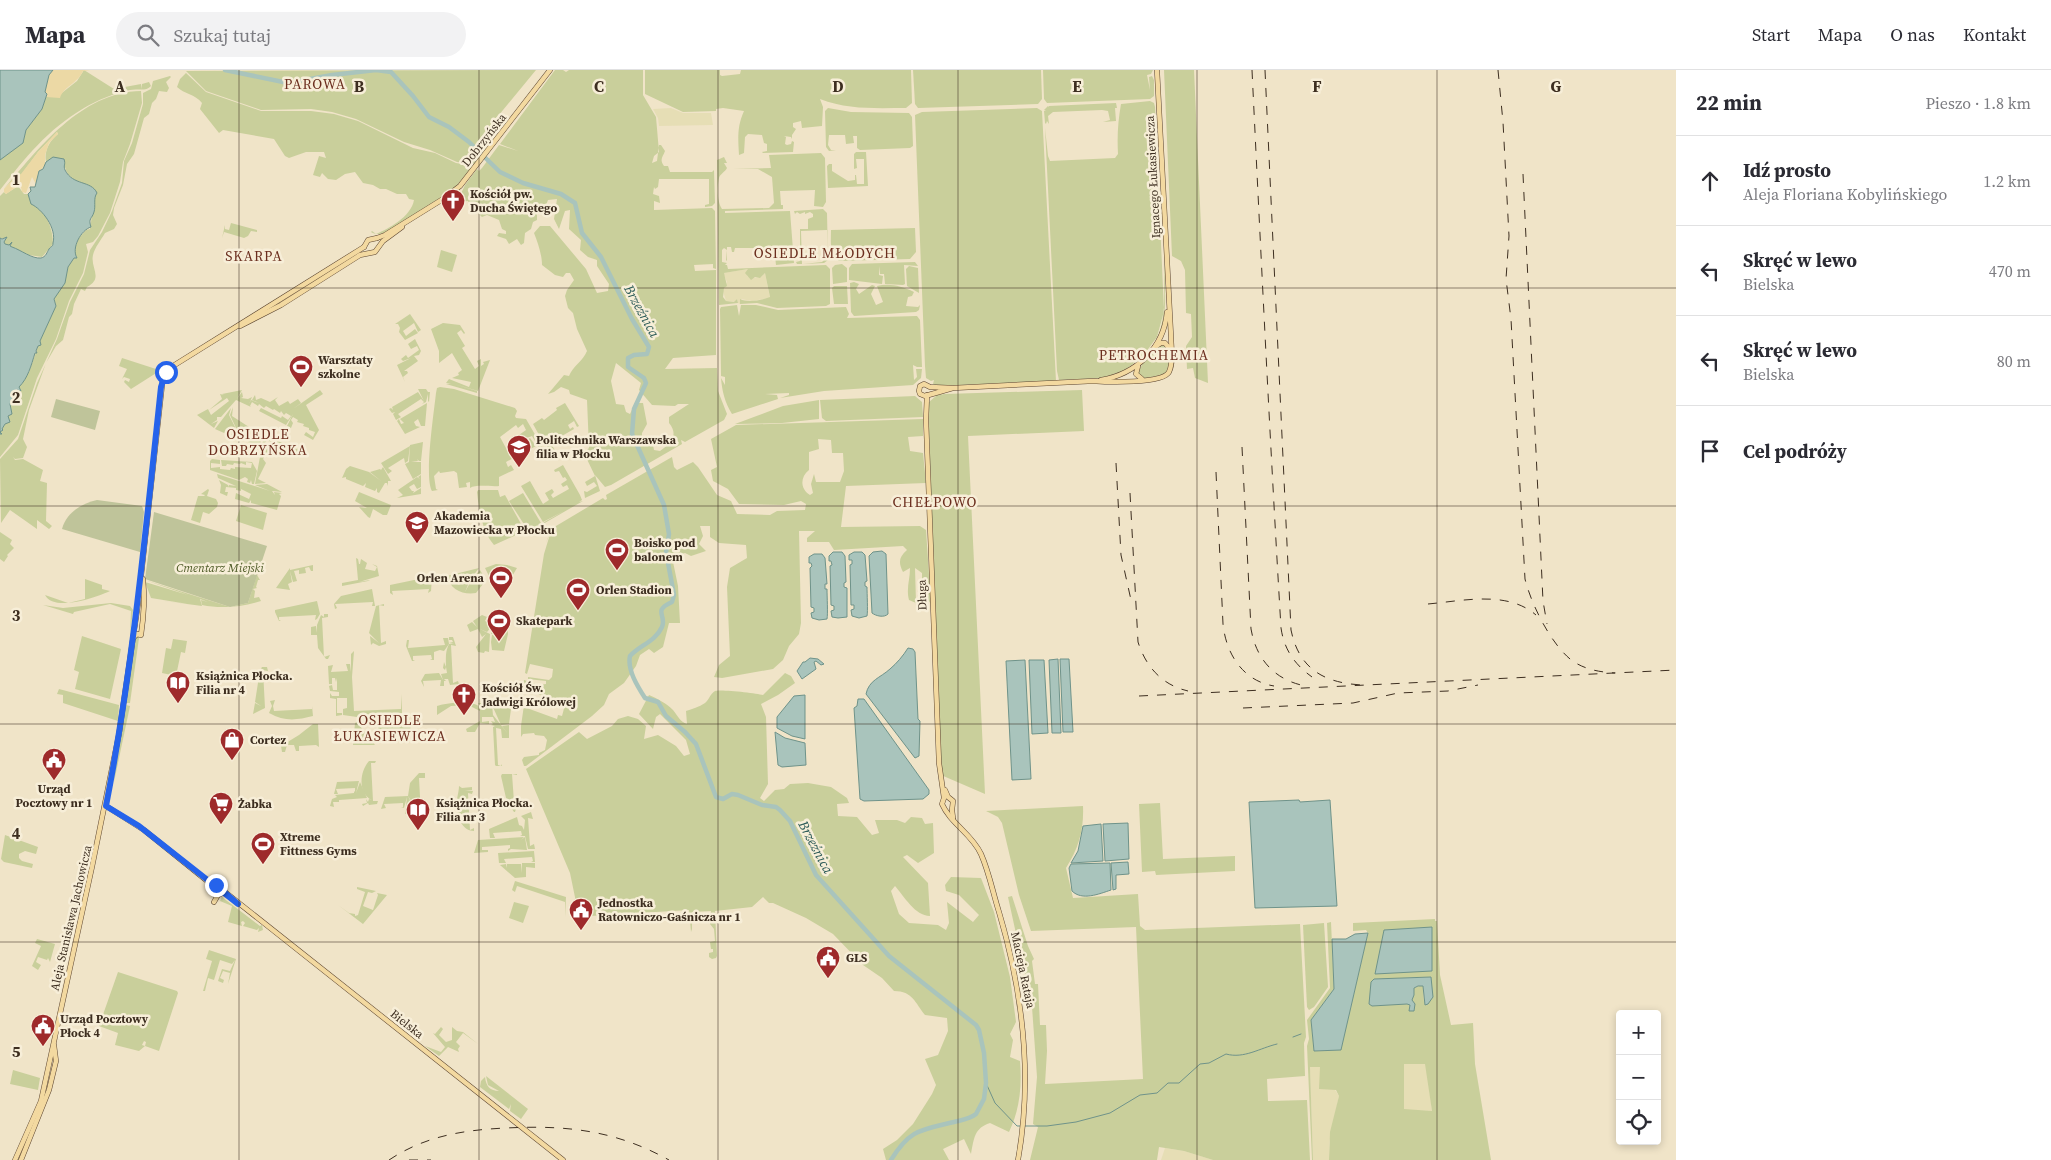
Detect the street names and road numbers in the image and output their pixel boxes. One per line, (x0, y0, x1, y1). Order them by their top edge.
street label: Dobrzyńska (458, 109, 510, 170)
street label: Ignacego Łukasiewicza (1142, 114, 1164, 239)
street label: Długa (913, 578, 931, 611)
street label: Aleja Stanisława Jachowicza (46, 843, 96, 992)
street label: Macieja Rataja (1007, 930, 1039, 1011)
street label: Bielska (387, 1006, 428, 1043)

